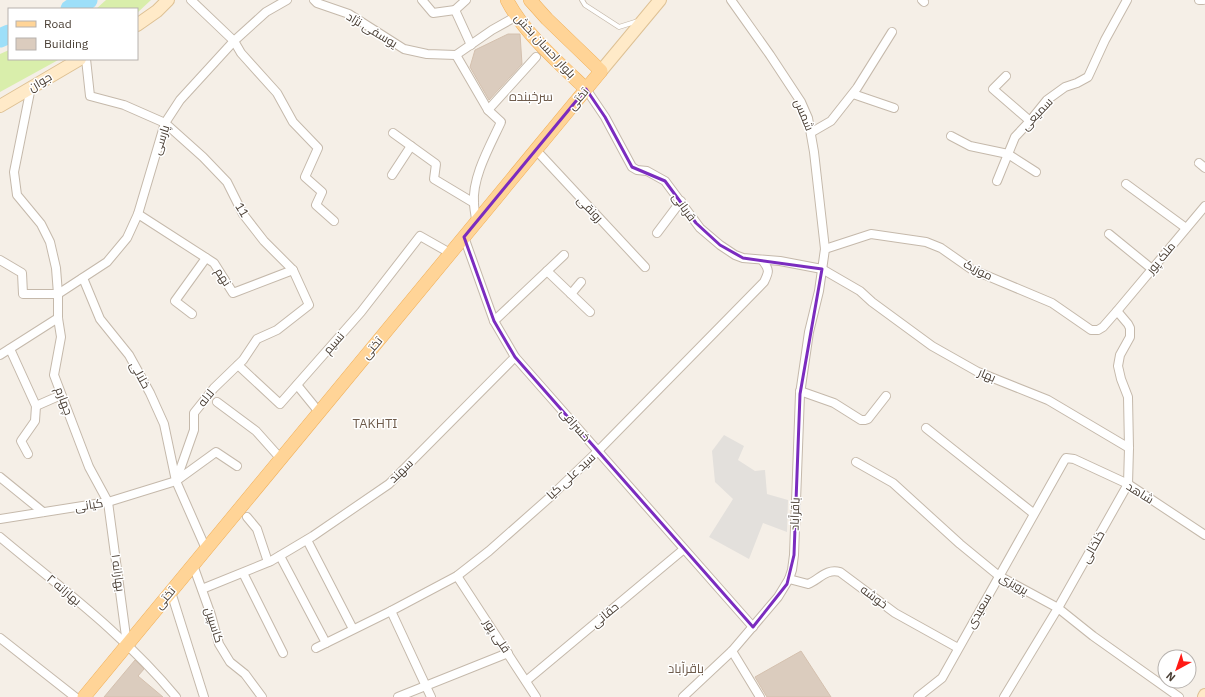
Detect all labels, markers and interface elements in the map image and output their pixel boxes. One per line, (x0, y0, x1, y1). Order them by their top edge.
legend (8, 8, 138, 60)
street label: یوسفی نژاد (344, 8, 401, 51)
street label: بلوار احسان بخش (512, 10, 579, 81)
text: Road (44, 16, 72, 31)
text: Building (44, 36, 89, 51)
street label: جوان (25, 69, 54, 94)
street label: تختی (564, 84, 592, 113)
district label: سرخبنده (509, 88, 553, 105)
street label: سمیعی (1018, 94, 1056, 133)
street label: شمس (791, 97, 818, 133)
street label: پارسی (149, 122, 175, 157)
street label: قربانی (669, 190, 700, 224)
street label: رونقی (574, 192, 607, 225)
street label: 11 (232, 200, 253, 220)
street label: ملک پور (1142, 239, 1180, 279)
street label: موزیک (961, 256, 995, 283)
street label: نهم (211, 265, 235, 289)
street label: نسیم (320, 328, 348, 358)
street label: تختی (358, 333, 386, 362)
street label: خلالی (127, 359, 154, 391)
street label: بهار (975, 364, 998, 385)
street label: چهارم (50, 385, 77, 418)
street label: لاله (194, 386, 217, 409)
street label: خسراقی (557, 405, 594, 444)
district label: TAKHTI (353, 415, 397, 432)
street label: سید علی کیا (543, 449, 598, 502)
street label: سهند (385, 456, 416, 486)
street label: شاهد (1124, 478, 1157, 507)
street label: کیانی (74, 495, 104, 514)
street label: باقرآباد (786, 497, 803, 531)
street label: خلخالی (1078, 528, 1108, 566)
street label: بهارانه ۱ (108, 553, 129, 593)
street label: پرویزی (996, 569, 1032, 600)
street label: بهارانه ۲ (44, 571, 85, 608)
street label: خوشه (858, 581, 891, 612)
street label: تختی (151, 583, 179, 612)
street label: سعیدی (963, 590, 995, 631)
street label: حقانی (588, 599, 622, 631)
street label: کاسپین (201, 605, 227, 645)
street label: قلی پور (479, 615, 514, 657)
north arrow (1157, 649, 1197, 689)
district label: باقرآباد (668, 660, 704, 677)
text: N (1163, 669, 1178, 685)

